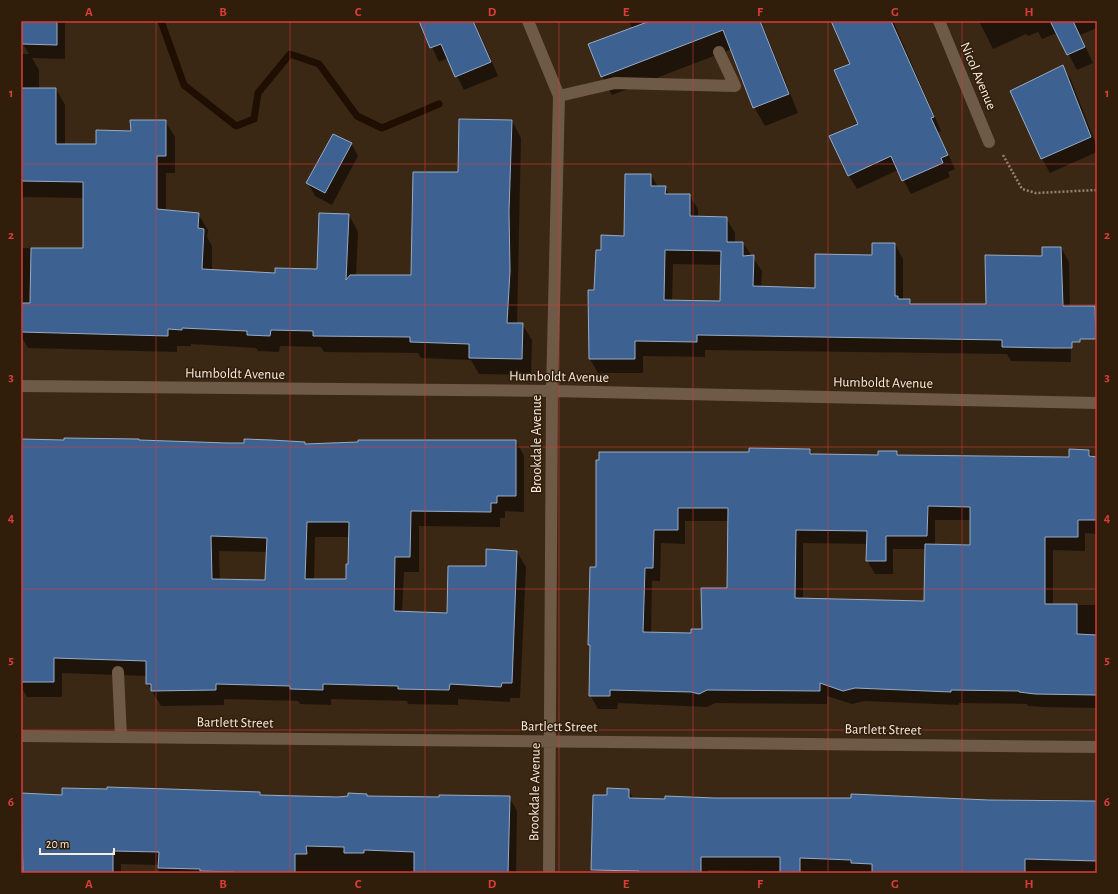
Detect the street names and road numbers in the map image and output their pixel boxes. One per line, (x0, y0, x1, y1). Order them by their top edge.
street label: Nicol Avenue (958, 40, 998, 112)
street label: Humboldt Avenue (185, 366, 285, 382)
street label: Humboldt Avenue (509, 369, 609, 385)
street label: Humboldt Avenue (833, 375, 933, 391)
street label: Brookdale Avenue (530, 395, 544, 493)
street label: Bartlett Street (196, 715, 274, 731)
street label: Bartlett Street (520, 719, 598, 735)
street label: Bartlett Street (844, 722, 922, 738)
street label: Brookdale Avenue (527, 743, 543, 841)

